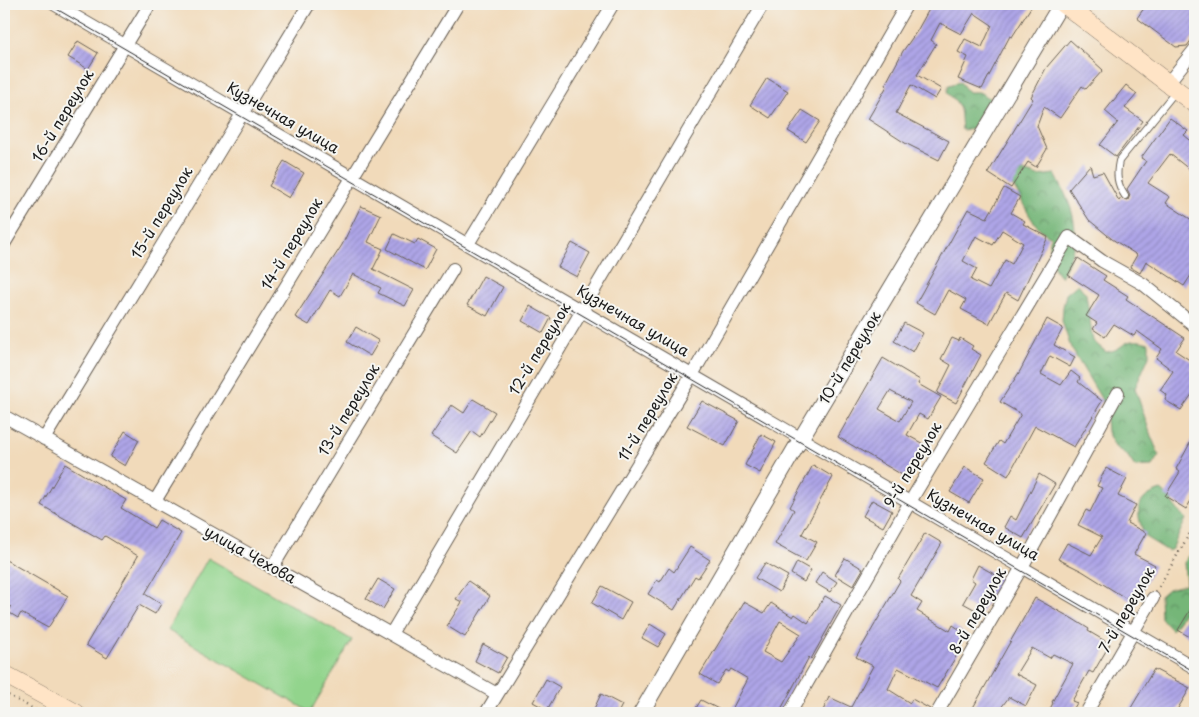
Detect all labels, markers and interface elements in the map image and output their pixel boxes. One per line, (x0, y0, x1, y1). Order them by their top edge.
street label: 16-й переулок (25, 64, 99, 166)
street label: Кузнечная улица (223, 75, 345, 159)
street label: 15-й переулок (124, 162, 197, 263)
street label: 14-й переулок (254, 192, 328, 294)
street label: Кузнечная улица (573, 278, 695, 362)
street label: 12-й переулок (502, 297, 576, 399)
street label: 10-й переулок (812, 306, 886, 408)
street label: 13-й переулок (311, 358, 385, 460)
street label: 11-й переулок (611, 367, 682, 465)
street label: 9-й переулок (877, 417, 946, 512)
street label: Кузнечная улица (923, 482, 1045, 566)
street label: улица Чехова (200, 519, 302, 589)
street label: 8-й переулок (942, 562, 1011, 658)
street label: 7-й переулок (1092, 562, 1160, 656)

